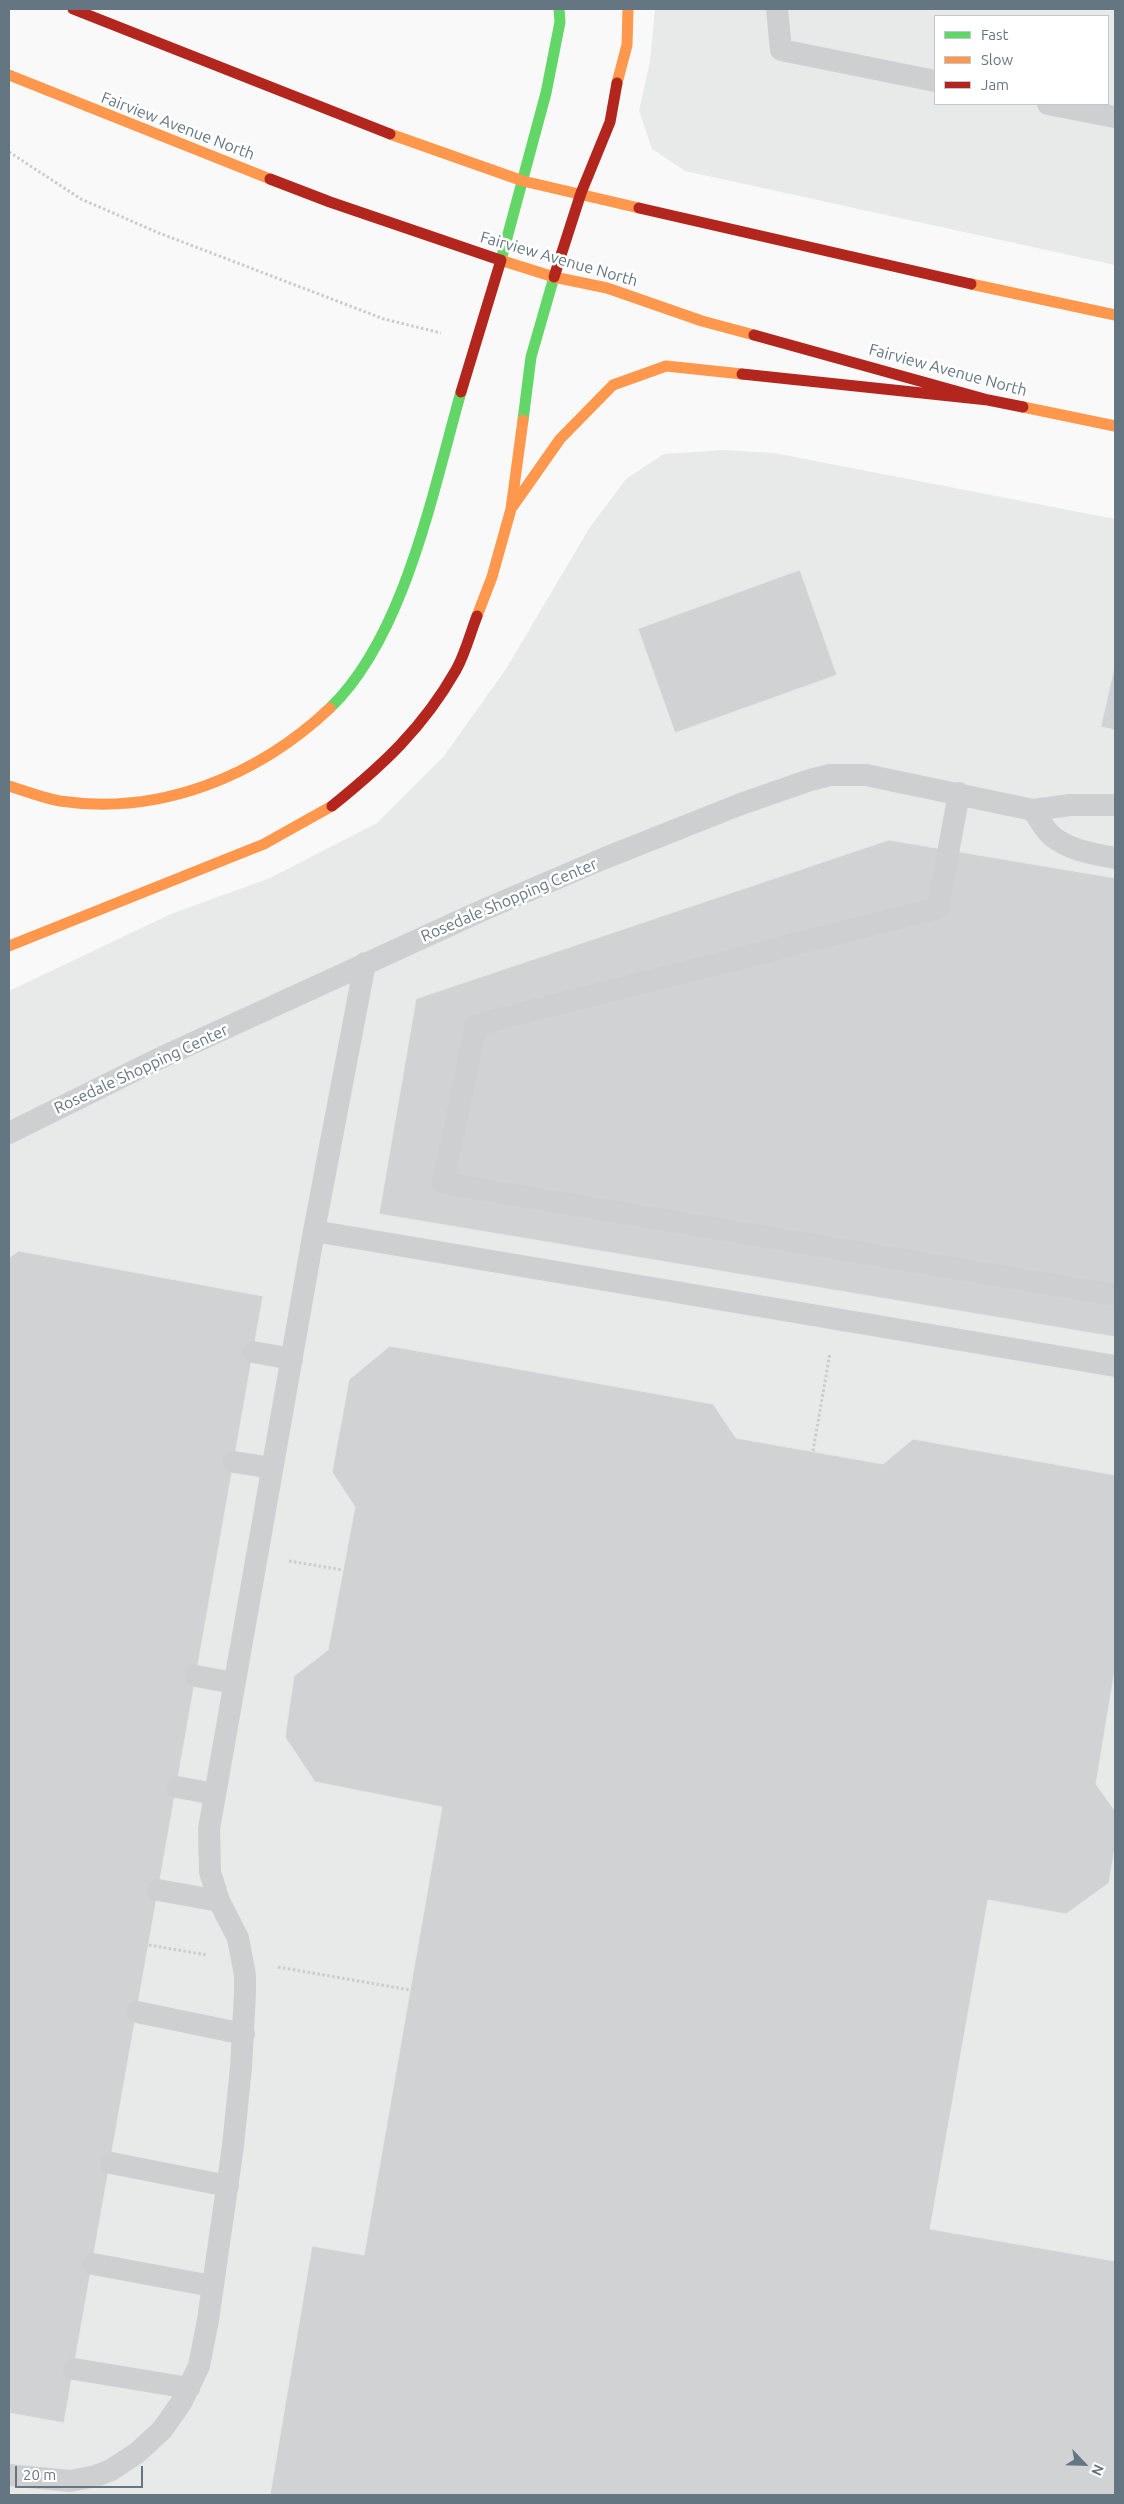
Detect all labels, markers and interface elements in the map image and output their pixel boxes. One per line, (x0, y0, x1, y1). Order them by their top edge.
legend (934, 15, 1109, 105)
text: Fast (981, 26, 1008, 43)
text: Slow (981, 51, 1013, 68)
text: Jam (981, 76, 1009, 93)
street label: Fairview Avenue North (99, 88, 257, 164)
street label: Fairview Avenue North (478, 227, 640, 291)
street label: Fairview Avenue North (867, 340, 1029, 400)
street label: Rosedale Shopping Center (418, 854, 600, 946)
street label: Rosedale Shopping Center (51, 1020, 231, 1118)
north arrow (1059, 2439, 1109, 2489)
scale bar (18, 2456, 145, 2488)
text: N (1088, 2462, 1107, 2478)
text: 20 m (23, 2466, 56, 2483)

